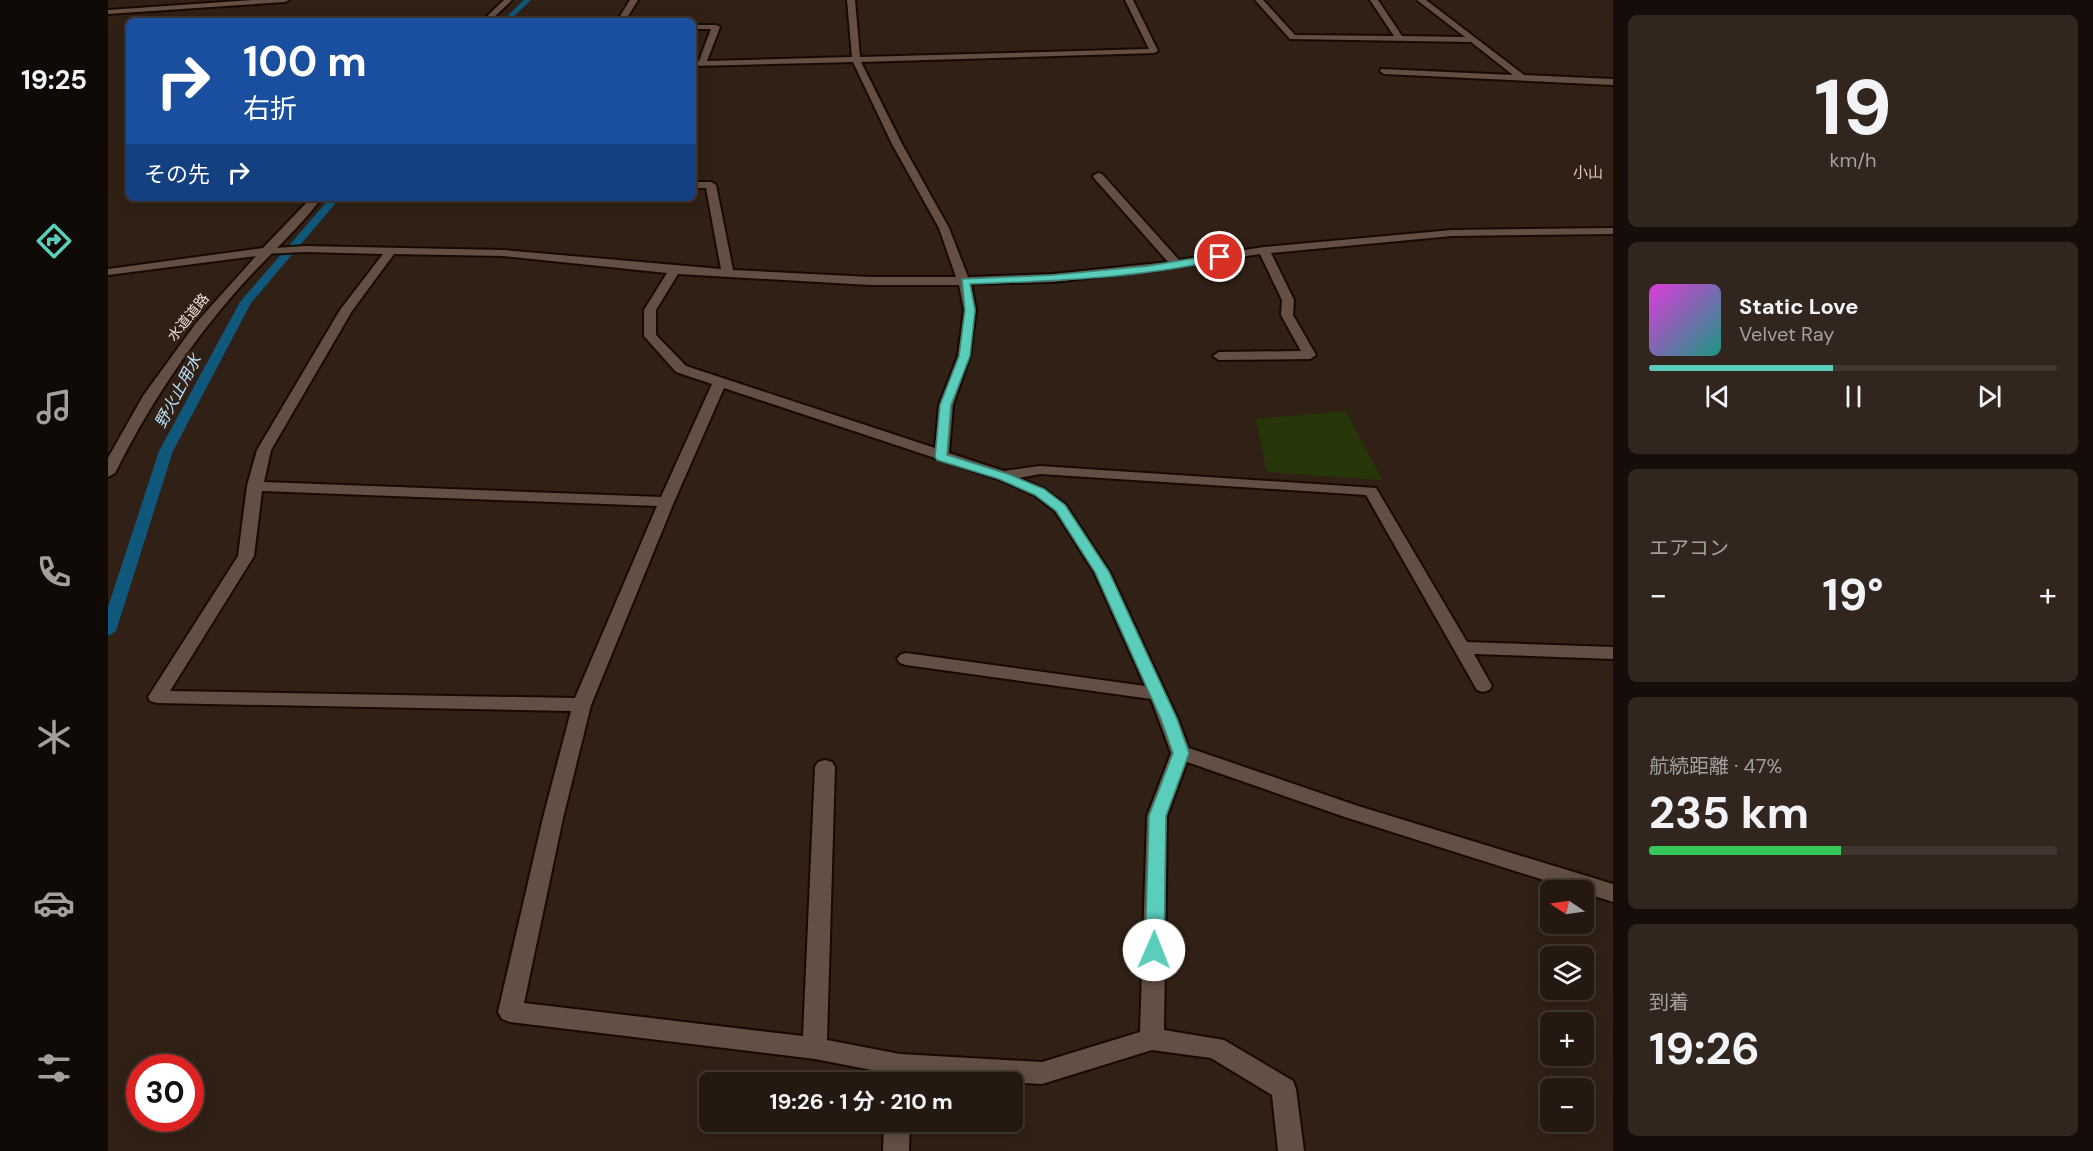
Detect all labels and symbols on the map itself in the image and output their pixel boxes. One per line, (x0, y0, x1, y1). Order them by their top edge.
district label: 小山 (1573, 163, 1603, 183)
pin (1194, 231, 1245, 282)
street label: 水道道路 (163, 290, 213, 344)
water label: 野火止用水 (150, 349, 207, 431)
north arrow (1540, 880, 1594, 934)
position arrow (1122, 918, 1186, 982)
speed limit sign: 30 (126, 1054, 204, 1132)

